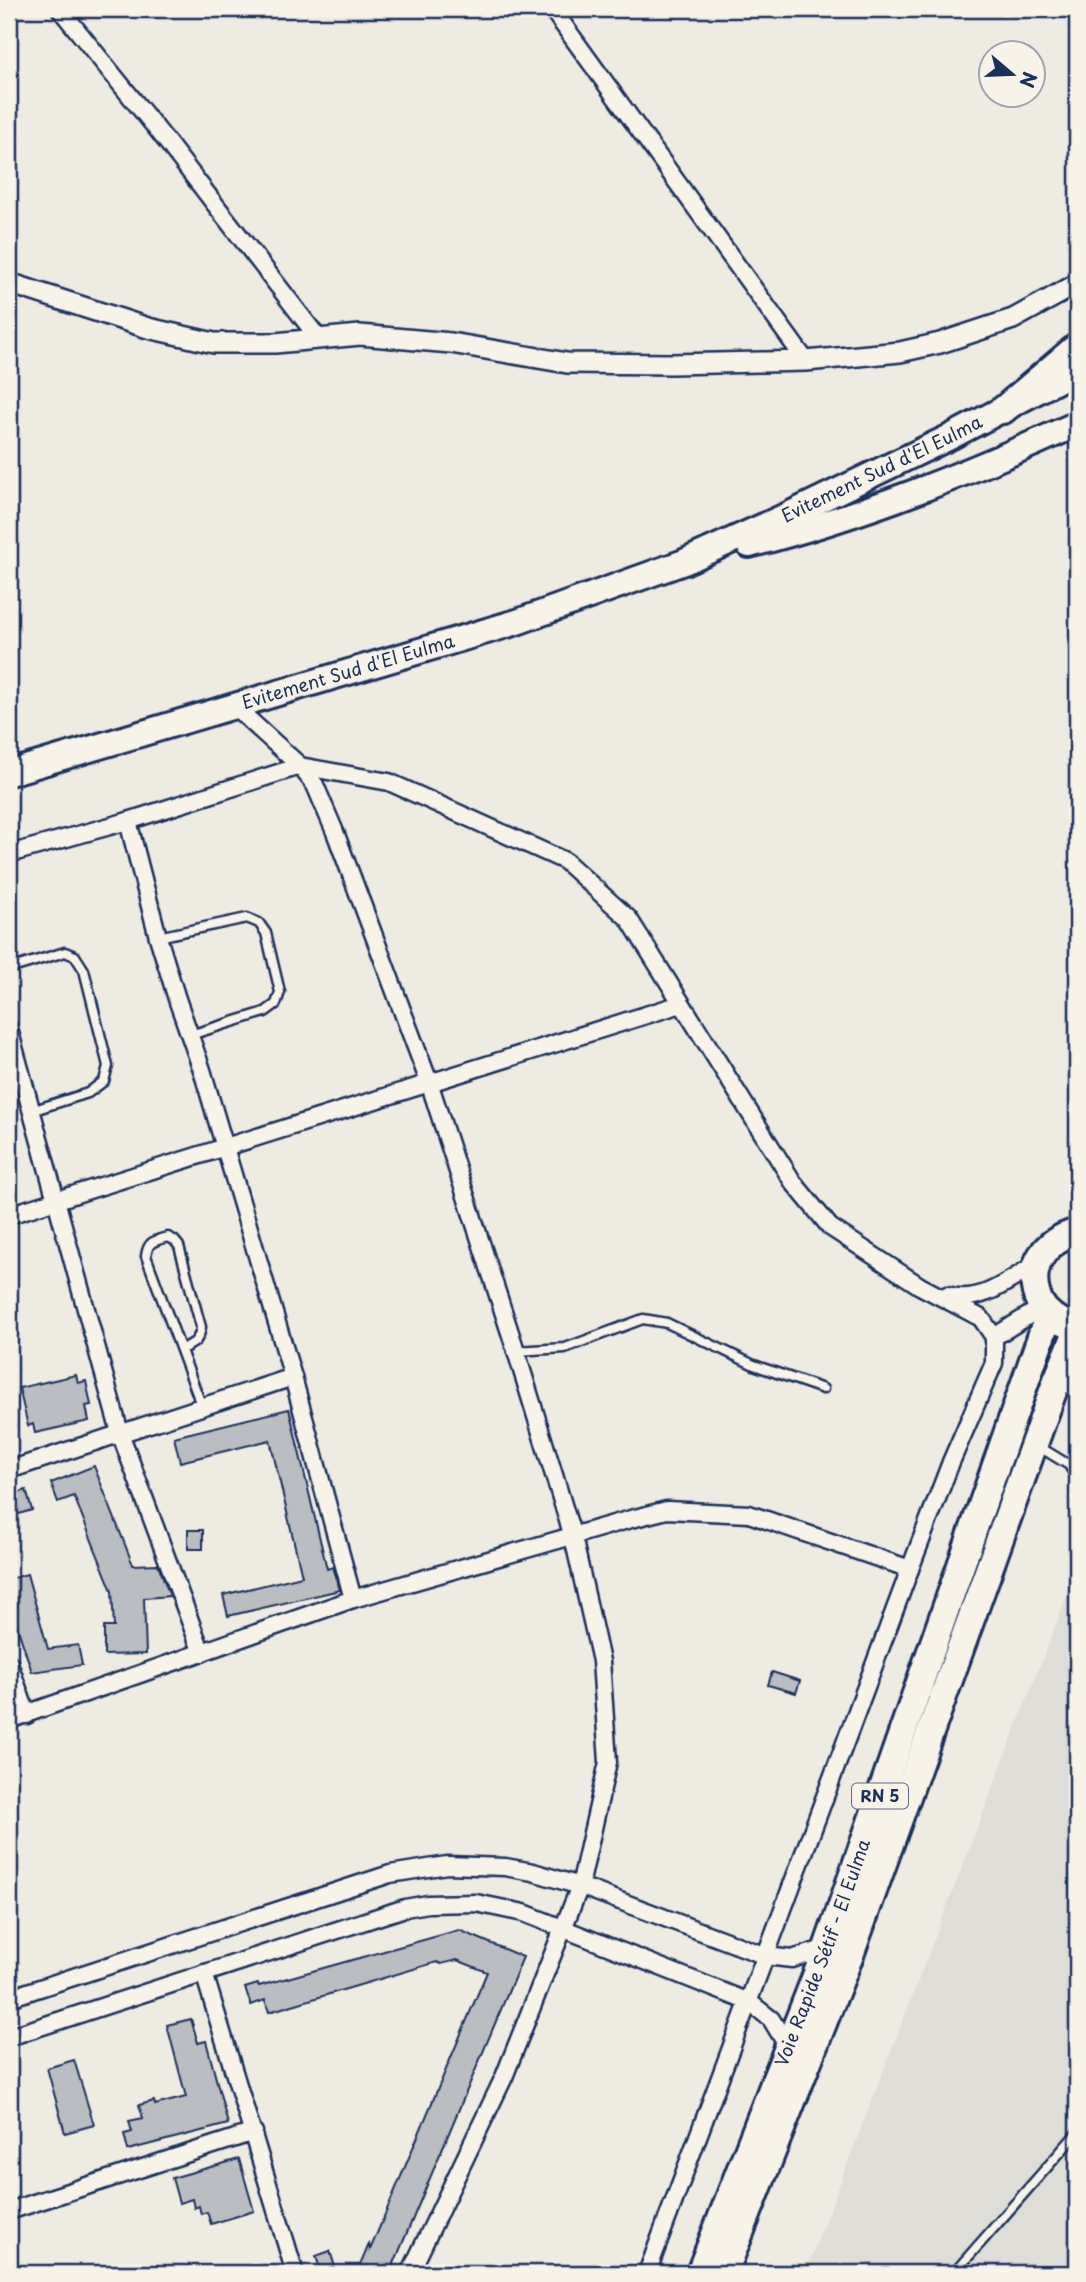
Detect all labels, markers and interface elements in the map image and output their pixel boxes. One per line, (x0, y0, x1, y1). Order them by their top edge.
north arrow (978, 38, 1048, 108)
text: N (1013, 68, 1045, 92)
street label: Evitement Sud d'El Eulma (776, 407, 987, 528)
street label: Evitement Sud d'El Eulma (238, 626, 458, 715)
road number: RN 5 (852, 1784, 908, 1808)
street label: Voie Rapide Sétif - El Eulma (767, 1834, 876, 2070)

